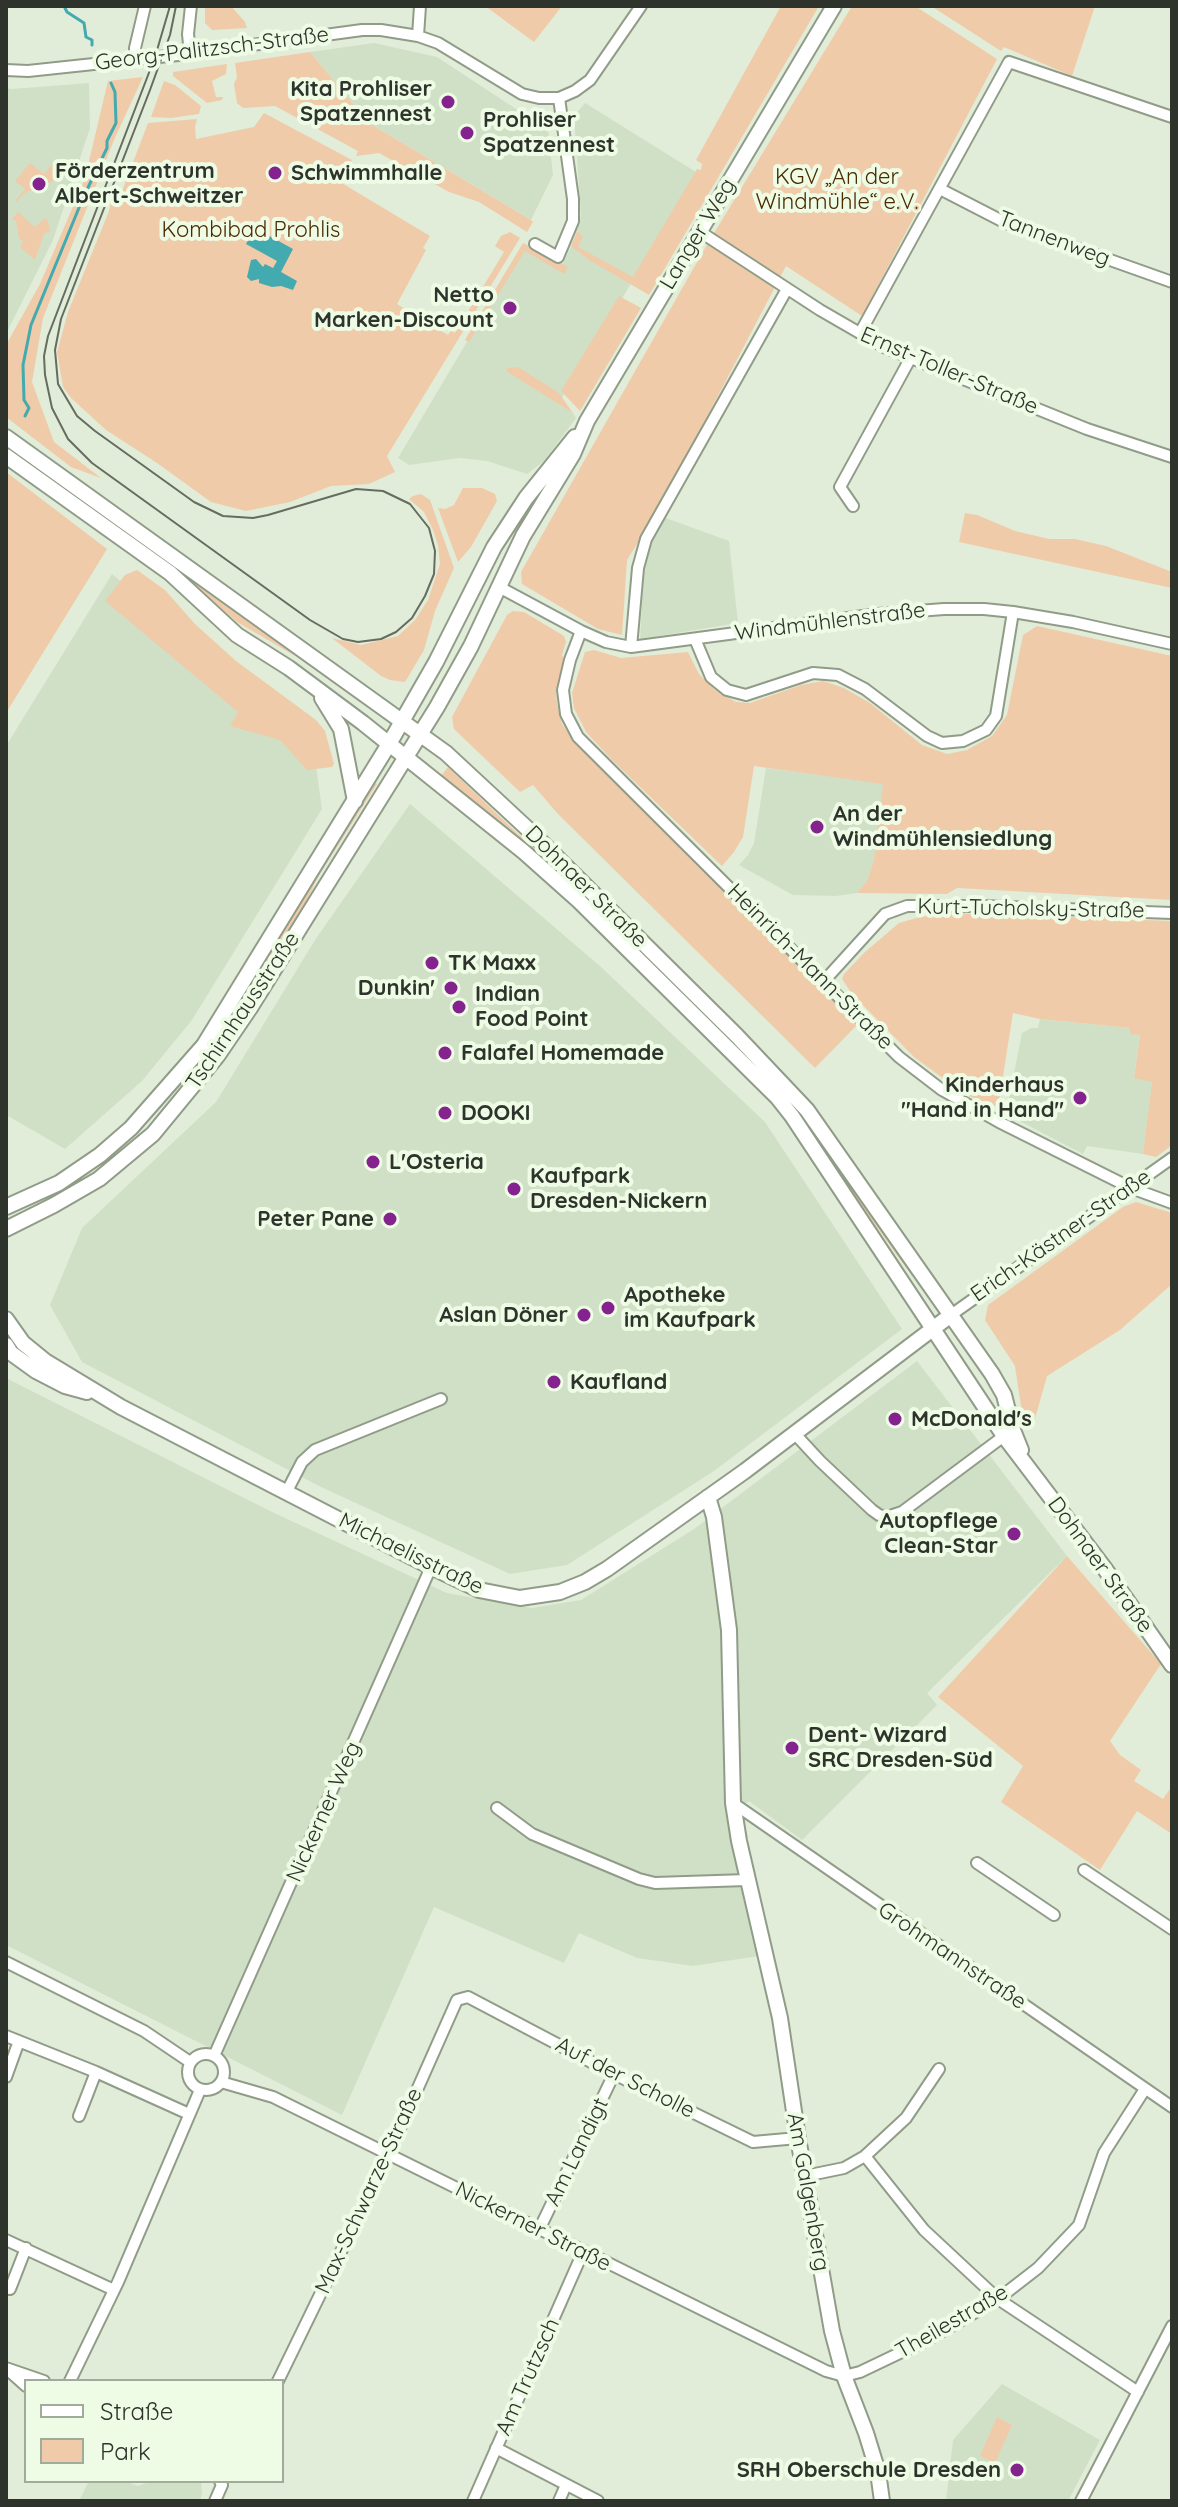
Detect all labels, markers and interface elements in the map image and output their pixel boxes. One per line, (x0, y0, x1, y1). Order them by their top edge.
street label: Georg-Palitzsch-Straße (94, 22, 330, 76)
place label: Kita Prohliser Spatzennest (290, 76, 432, 128)
marker: Kita Prohliser Spatzennest (439, 93, 457, 111)
place label: Prohliser Spatzennest (483, 107, 615, 158)
marker: Prohliser Spatzennest (458, 124, 476, 142)
place label: Förderzentrum Albert-Schweitzer (55, 158, 244, 210)
place label: Schwimmhalle (291, 160, 442, 186)
marker: Schwimmhalle (266, 164, 284, 182)
park label: KGV „An der Windmühle“ e.V. (755, 164, 919, 216)
street label: Langer Weg (655, 174, 741, 294)
marker: Förderzentrum Albert-Schweitzer (30, 175, 48, 193)
street label: Tannenweg (994, 206, 1114, 272)
park label: Kombibad Prohlis (162, 217, 340, 243)
place label: Netto Marken-Discount (314, 282, 494, 334)
marker: Netto Marken-Discount (501, 299, 519, 317)
street label: Ernst-Toller-Straße (856, 322, 1042, 420)
street label: Windmühlenstraße (733, 597, 927, 647)
place label: An der Windmühlensiedlung (833, 801, 1052, 852)
marker: An der Windmühlensiedlung (808, 818, 826, 836)
street label: Dohnaer Straße (519, 820, 653, 954)
street label: Heinrich-Mann-Straße (721, 878, 899, 1056)
street label: Kurt-Tucholsky-Straße (917, 894, 1145, 924)
street label: Tschirnhausstraße (181, 927, 305, 1095)
place label: TK Maxx (448, 950, 536, 976)
marker: TK Maxx (423, 954, 441, 972)
place label: Dunkin' (358, 975, 435, 1001)
marker: Dunkin' (442, 979, 460, 997)
place label: Indian Food Point (475, 981, 589, 1032)
marker: Indian Food Point (450, 998, 468, 1016)
place label: Falafel Homemade (461, 1040, 664, 1066)
marker: Falafel Homemade (436, 1044, 454, 1062)
place label: Kinderhaus "Hand in Hand" (901, 1072, 1064, 1124)
marker: Kinderhaus "Hand in Hand" (1071, 1089, 1089, 1107)
place label: DOOKI (461, 1100, 531, 1126)
marker: DOOKI (436, 1104, 454, 1122)
place label: L'Osteria (389, 1149, 484, 1175)
marker: L'Osteria (364, 1153, 382, 1171)
place label: Kaufpark Dresden-Nickern (530, 1163, 707, 1214)
street label: Erich-Kästner-Straße (966, 1164, 1156, 1308)
marker: Kaufpark Dresden-Nickern (505, 1180, 523, 1198)
place label: Peter Pane (257, 1206, 374, 1232)
marker: Peter Pane (381, 1210, 399, 1228)
place label: Apotheke im Kaufpark (624, 1282, 756, 1334)
marker: Apotheke im Kaufpark (599, 1299, 617, 1317)
place label: Aslan Döner (439, 1302, 568, 1328)
marker: Aslan Döner (575, 1306, 593, 1324)
place label: Kaufland (570, 1369, 667, 1395)
marker: Kaufland (545, 1373, 563, 1391)
place label: McDonald's (911, 1406, 1032, 1432)
marker: McDonald's (886, 1410, 904, 1428)
street label: Dohnaer Straße (1042, 1492, 1158, 1638)
street label: Michaelisstraße (334, 1508, 488, 1600)
place label: Autopflege Clean-Star (880, 1508, 998, 1560)
marker: Autopflege Clean-Star (1005, 1525, 1023, 1543)
place label: Dent- Wizard SRC Dresden-Süd (808, 1722, 993, 1774)
street label: Nickerner Weg (281, 1738, 367, 1886)
marker: Dent- Wizard SRC Dresden-Süd (783, 1739, 801, 1757)
street label: Grohmannstraße (873, 1897, 1031, 2015)
street label: Auf der Scholle (551, 2032, 699, 2124)
street label: Max-Schwarze-Straße (310, 2084, 428, 2298)
street label: Am Landigt (539, 2094, 615, 2210)
street label: Am Galgenberg (781, 2111, 835, 2273)
street label: Nickerner Straße (451, 2176, 615, 2278)
street label: Theilestraße (891, 2279, 1013, 2365)
street label: Am Trutzsch (490, 2314, 566, 2440)
legend (24, 2379, 284, 2483)
text: Straße (100, 2396, 173, 2426)
text: Park (100, 2436, 151, 2466)
place label: SRH Oberschule Dresden (737, 2457, 1001, 2483)
marker: SRH Oberschule Dresden (1008, 2461, 1026, 2479)

